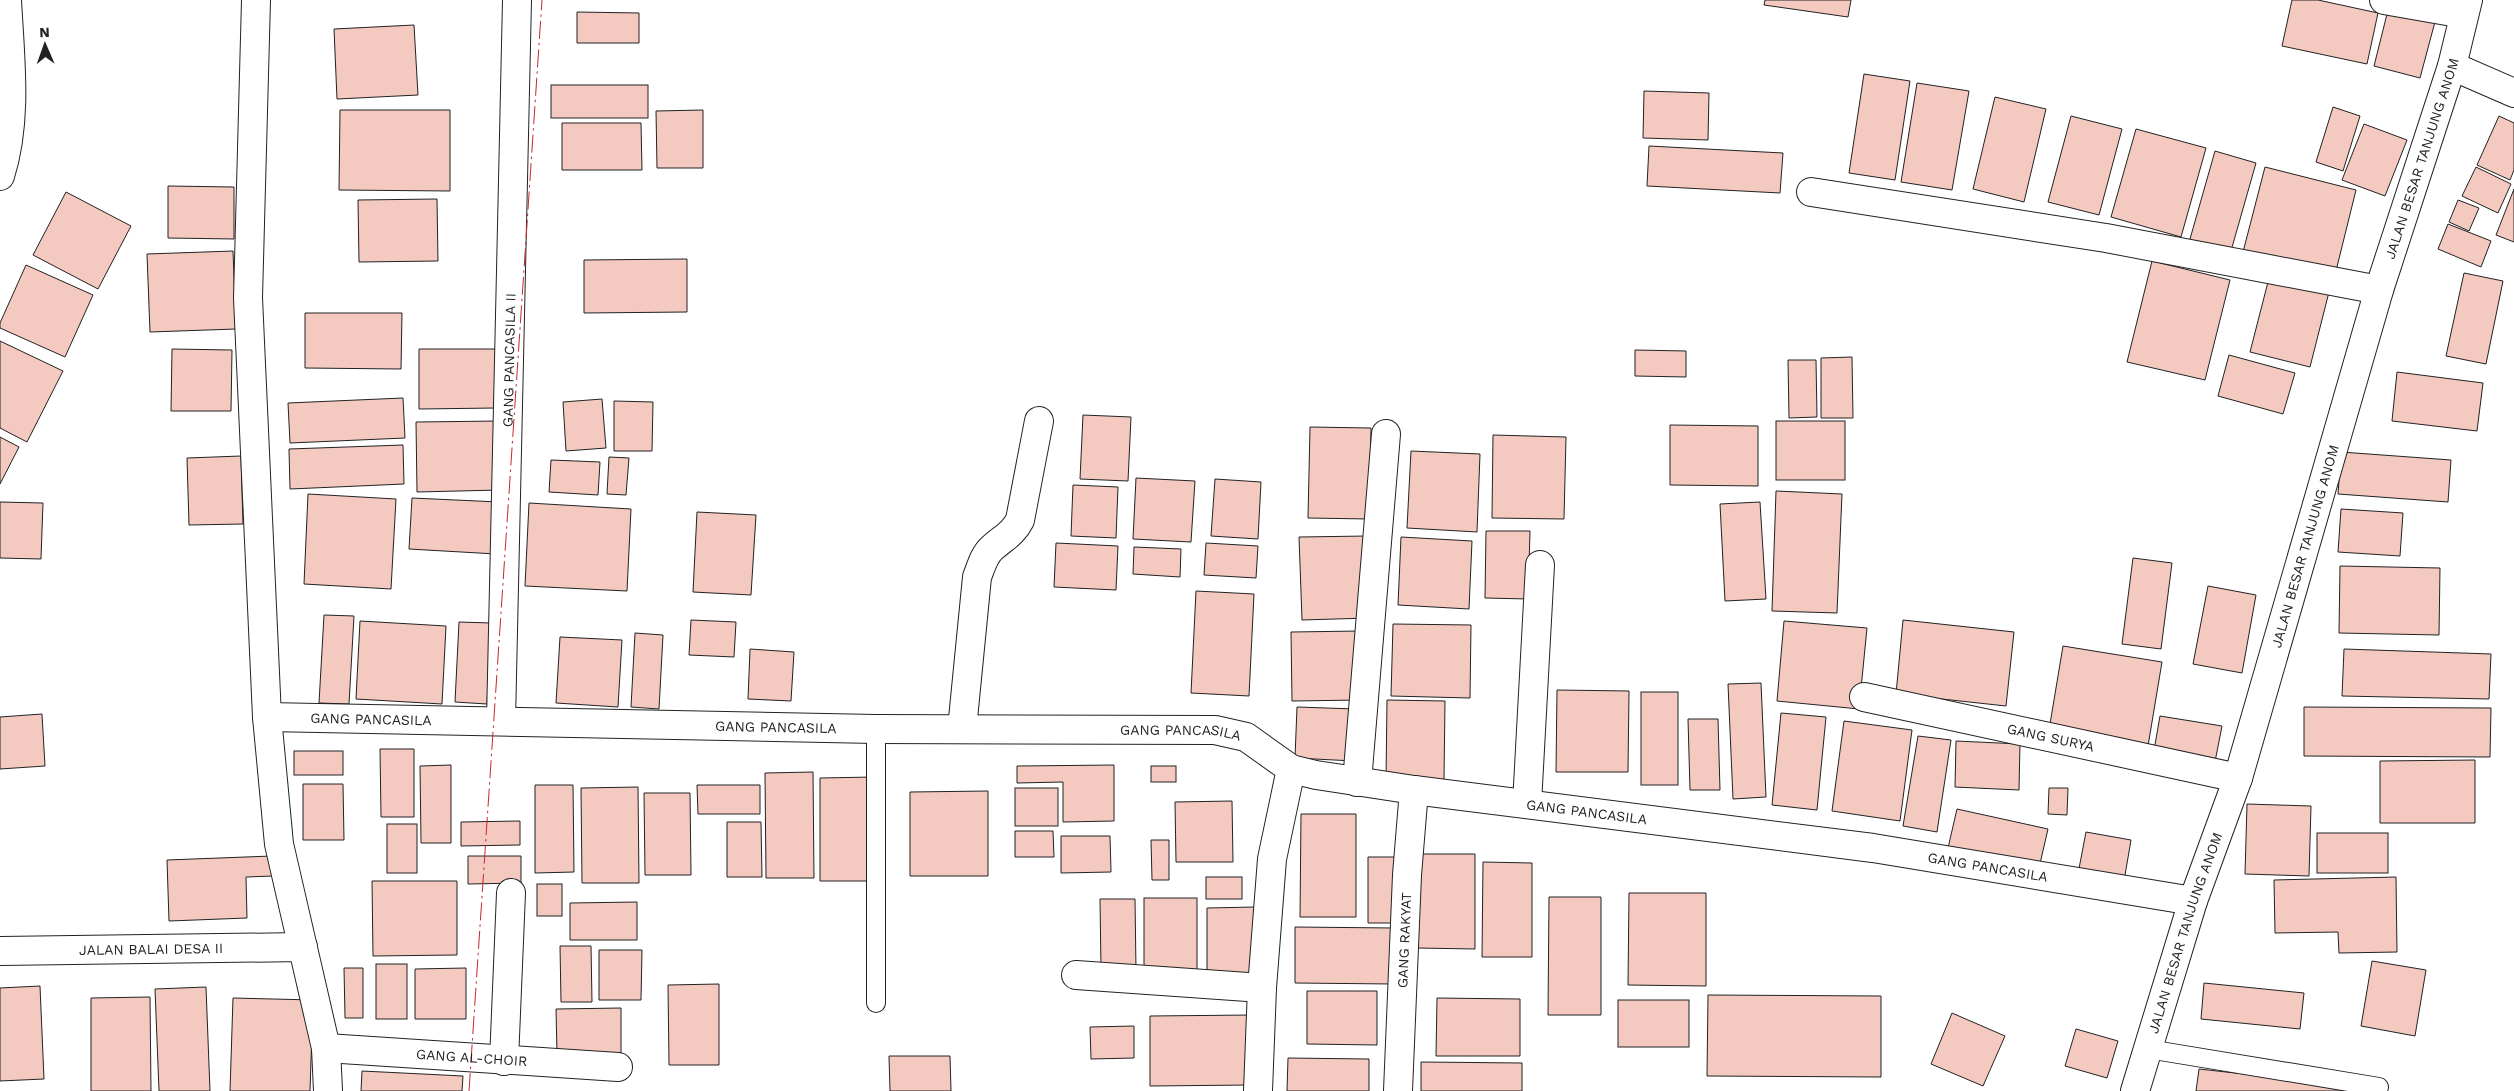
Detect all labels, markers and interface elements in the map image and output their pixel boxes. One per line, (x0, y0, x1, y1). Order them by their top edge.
north arrow (20, 20, 70, 70)
text: N (39, 24, 50, 40)
street label: JALAN BESAR TANJUNG ANOM (2382, 56, 2462, 261)
street label: GANG PANCASILA II (500, 293, 518, 427)
street label: JALAN BESAR TANJUNG ANOM (2268, 443, 2342, 650)
street label: GANG PANCASILA (310, 710, 432, 728)
street label: GANG PANCASILA (715, 718, 837, 736)
street label: GANG SURYA (2006, 720, 2096, 755)
street label: GANG PANCASILA (1120, 721, 1243, 744)
street label: GANG PANCASILA (1525, 796, 1648, 827)
street label: JALAN BESAR TANJUNG ANOM (2145, 830, 2225, 1035)
street label: GANG PANCASILA (1927, 849, 2049, 885)
street label: GANG RAKYAT (1394, 891, 1414, 988)
street label: JALAN BALAI DESA II (79, 940, 223, 958)
street label: GANG AL-CHOIR (416, 1046, 528, 1069)

